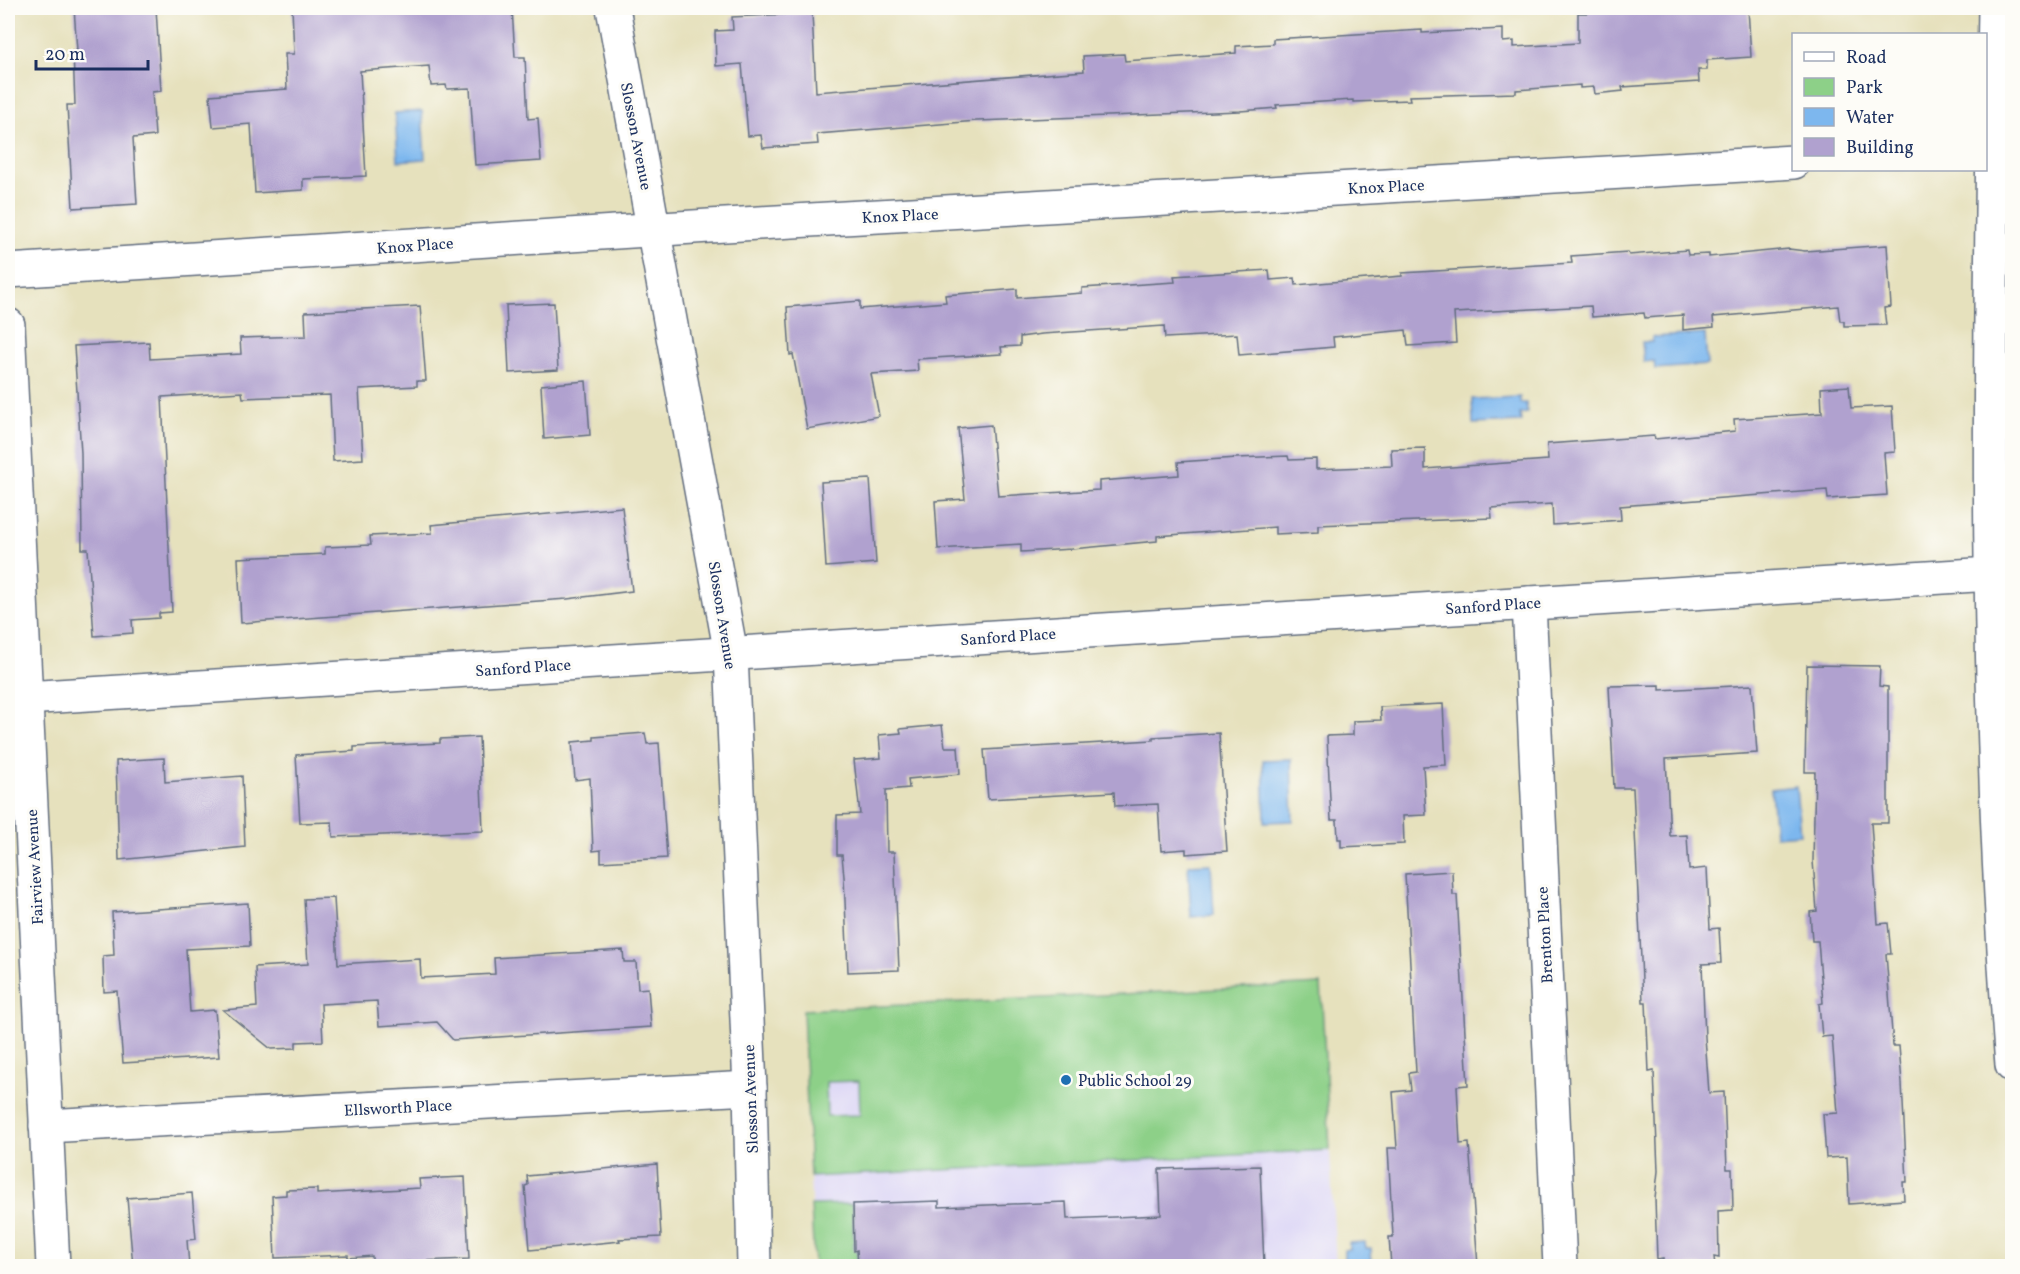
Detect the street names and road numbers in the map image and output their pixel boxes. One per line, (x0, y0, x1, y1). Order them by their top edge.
street label: Slosson Avenue (614, 81, 656, 192)
street label: Knox Place (1347, 175, 1425, 201)
street label: Knox Place (861, 204, 939, 230)
street label: Knox Place (376, 233, 454, 261)
street label: Slosson Avenue (702, 560, 740, 671)
street label: Sanford Place (1444, 593, 1542, 621)
street label: Sanford Place (959, 624, 1057, 652)
street label: Sanford Place (474, 655, 572, 683)
street label: Fairview Avenue (22, 809, 50, 925)
street label: Brenton Place (1532, 886, 1560, 984)
street label: Slosson Avenue (739, 1044, 765, 1154)
street label: Ellsworth Place (343, 1095, 453, 1123)

